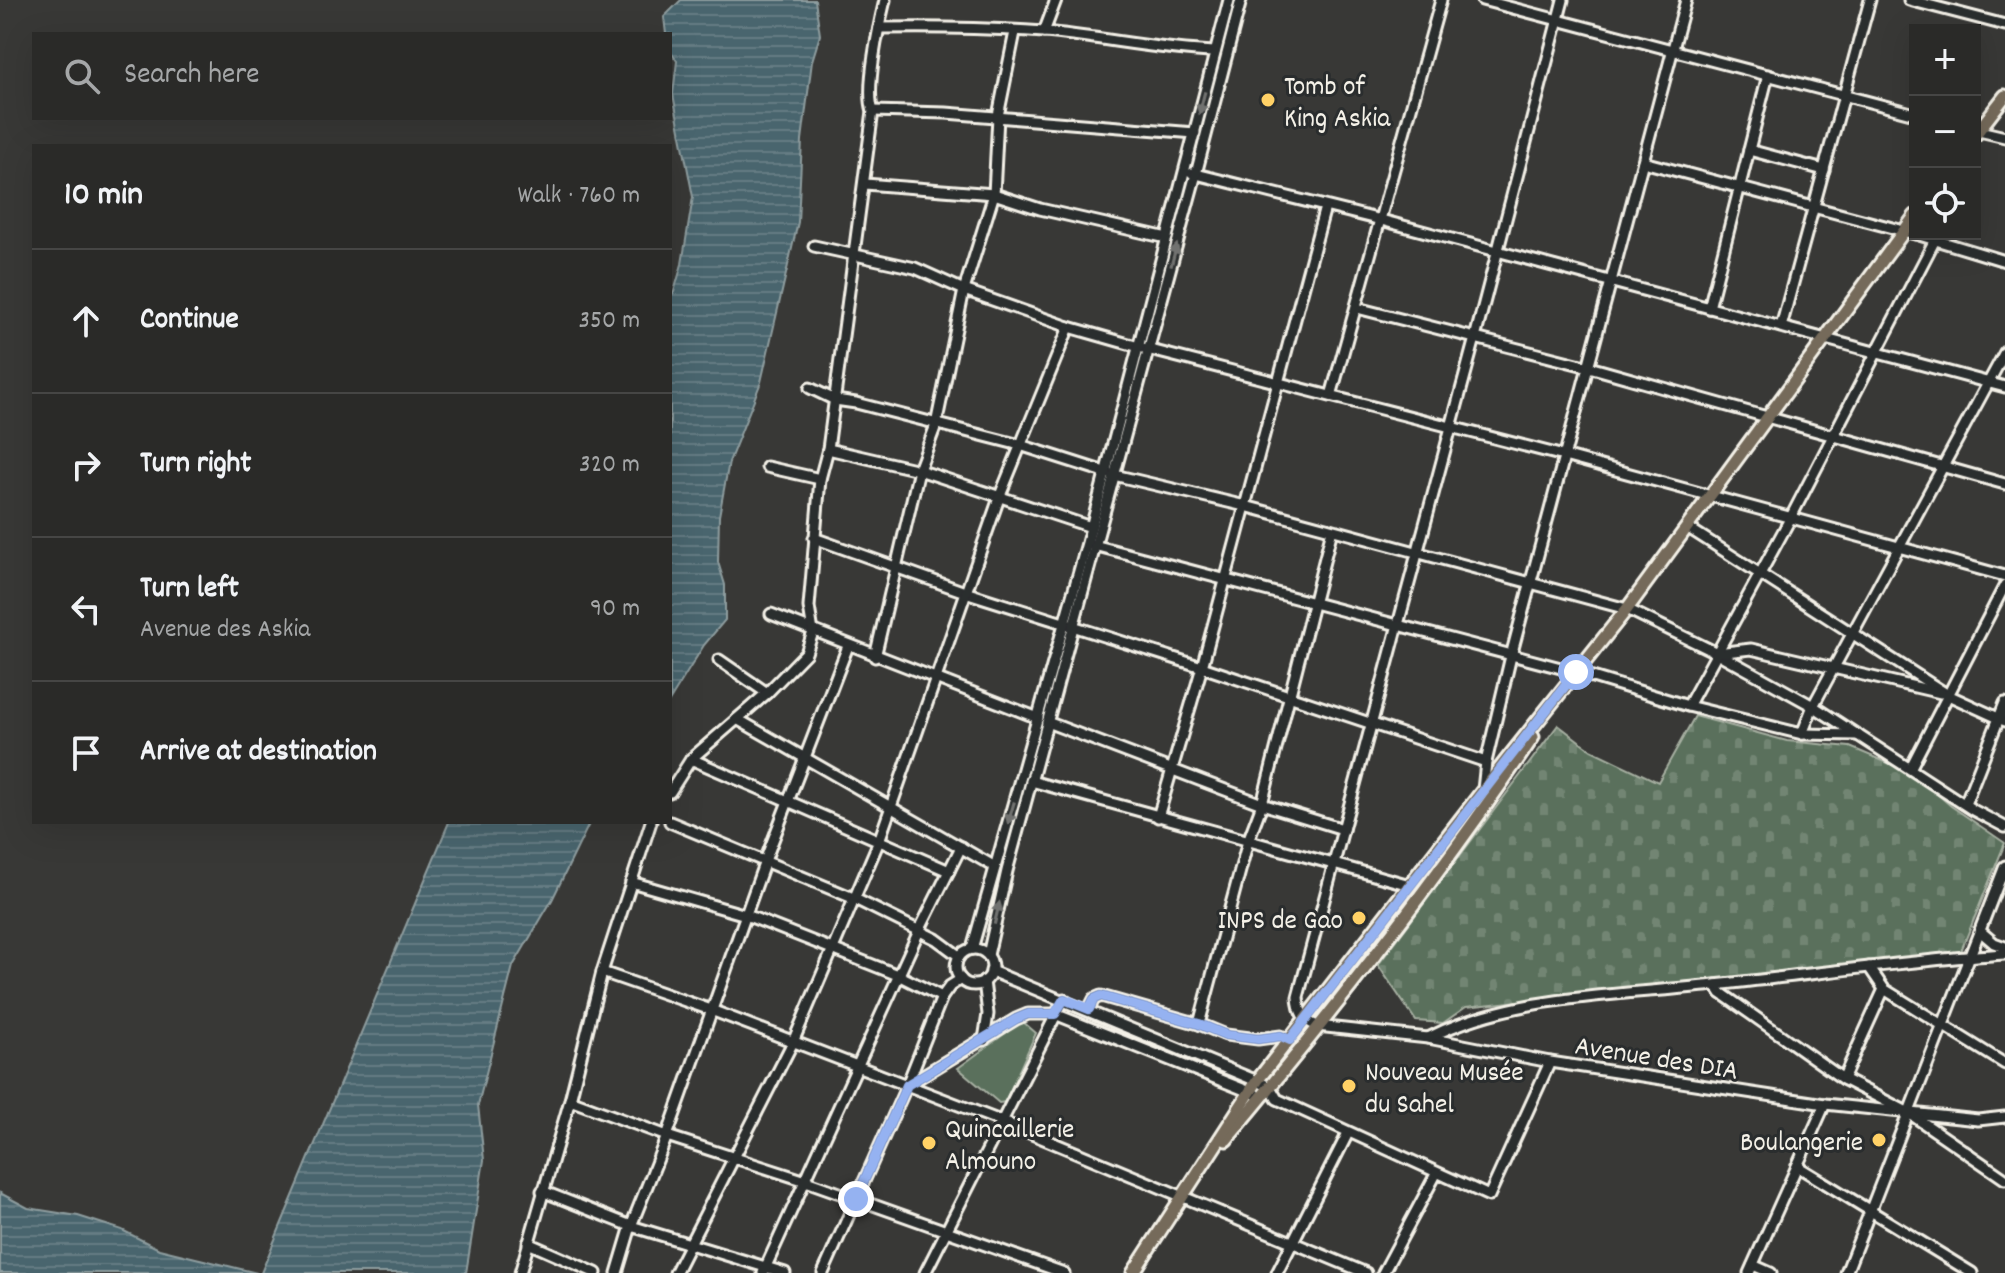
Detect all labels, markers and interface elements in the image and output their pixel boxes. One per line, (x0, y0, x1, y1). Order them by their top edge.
map controls (1909, 24, 1981, 240)
button: + (1909, 24, 1981, 96)
search box (32, 32, 672, 120)
icon: search (60, 54, 104, 98)
text: Search here (124, 55, 260, 98)
place label: Tomb of King Askia (1284, 69, 1391, 141)
one-way arrow (1196, 90, 1208, 115)
marker: Tomb of King Askia (1259, 91, 1277, 109)
button: − (1909, 96, 1981, 168)
button: locate (1909, 168, 1981, 240)
text: 10 min (64, 172, 143, 221)
text: Walk · 760 m (517, 178, 640, 215)
one-way arrow (1168, 243, 1180, 268)
icon: ahead (64, 299, 108, 343)
text: Continue (140, 300, 239, 343)
text: 350 m (578, 303, 640, 340)
icon: right (64, 443, 108, 487)
text: Turn right (140, 444, 251, 487)
text: 320 m (579, 447, 640, 484)
text: Turn left (140, 569, 239, 612)
icon: left (64, 587, 108, 631)
text: 90 m (590, 591, 640, 628)
text: Avenue des Askia (140, 612, 310, 649)
route start (1558, 654, 1594, 690)
icon: arrive (64, 731, 108, 775)
text: Arrive at destination (140, 732, 377, 775)
one-way arrow (1004, 801, 1016, 826)
one-way arrow (991, 900, 1004, 925)
place label: INPS de Gao (1217, 903, 1343, 943)
marker: INPS de Gao (1350, 909, 1368, 927)
street label: Avenue des DIA (1572, 1028, 1741, 1094)
place label: Nouveau Musée du Sahel (1365, 1055, 1524, 1127)
marker: Nouveau Musée du Sahel (1340, 1077, 1358, 1095)
place label: Quincaillerie Almouno (945, 1112, 1074, 1184)
place label: Boulangerie (1740, 1125, 1863, 1165)
marker: Boulangerie (1870, 1131, 1888, 1149)
marker: Quincaillerie Almouno (920, 1134, 938, 1152)
route end (838, 1181, 874, 1217)

